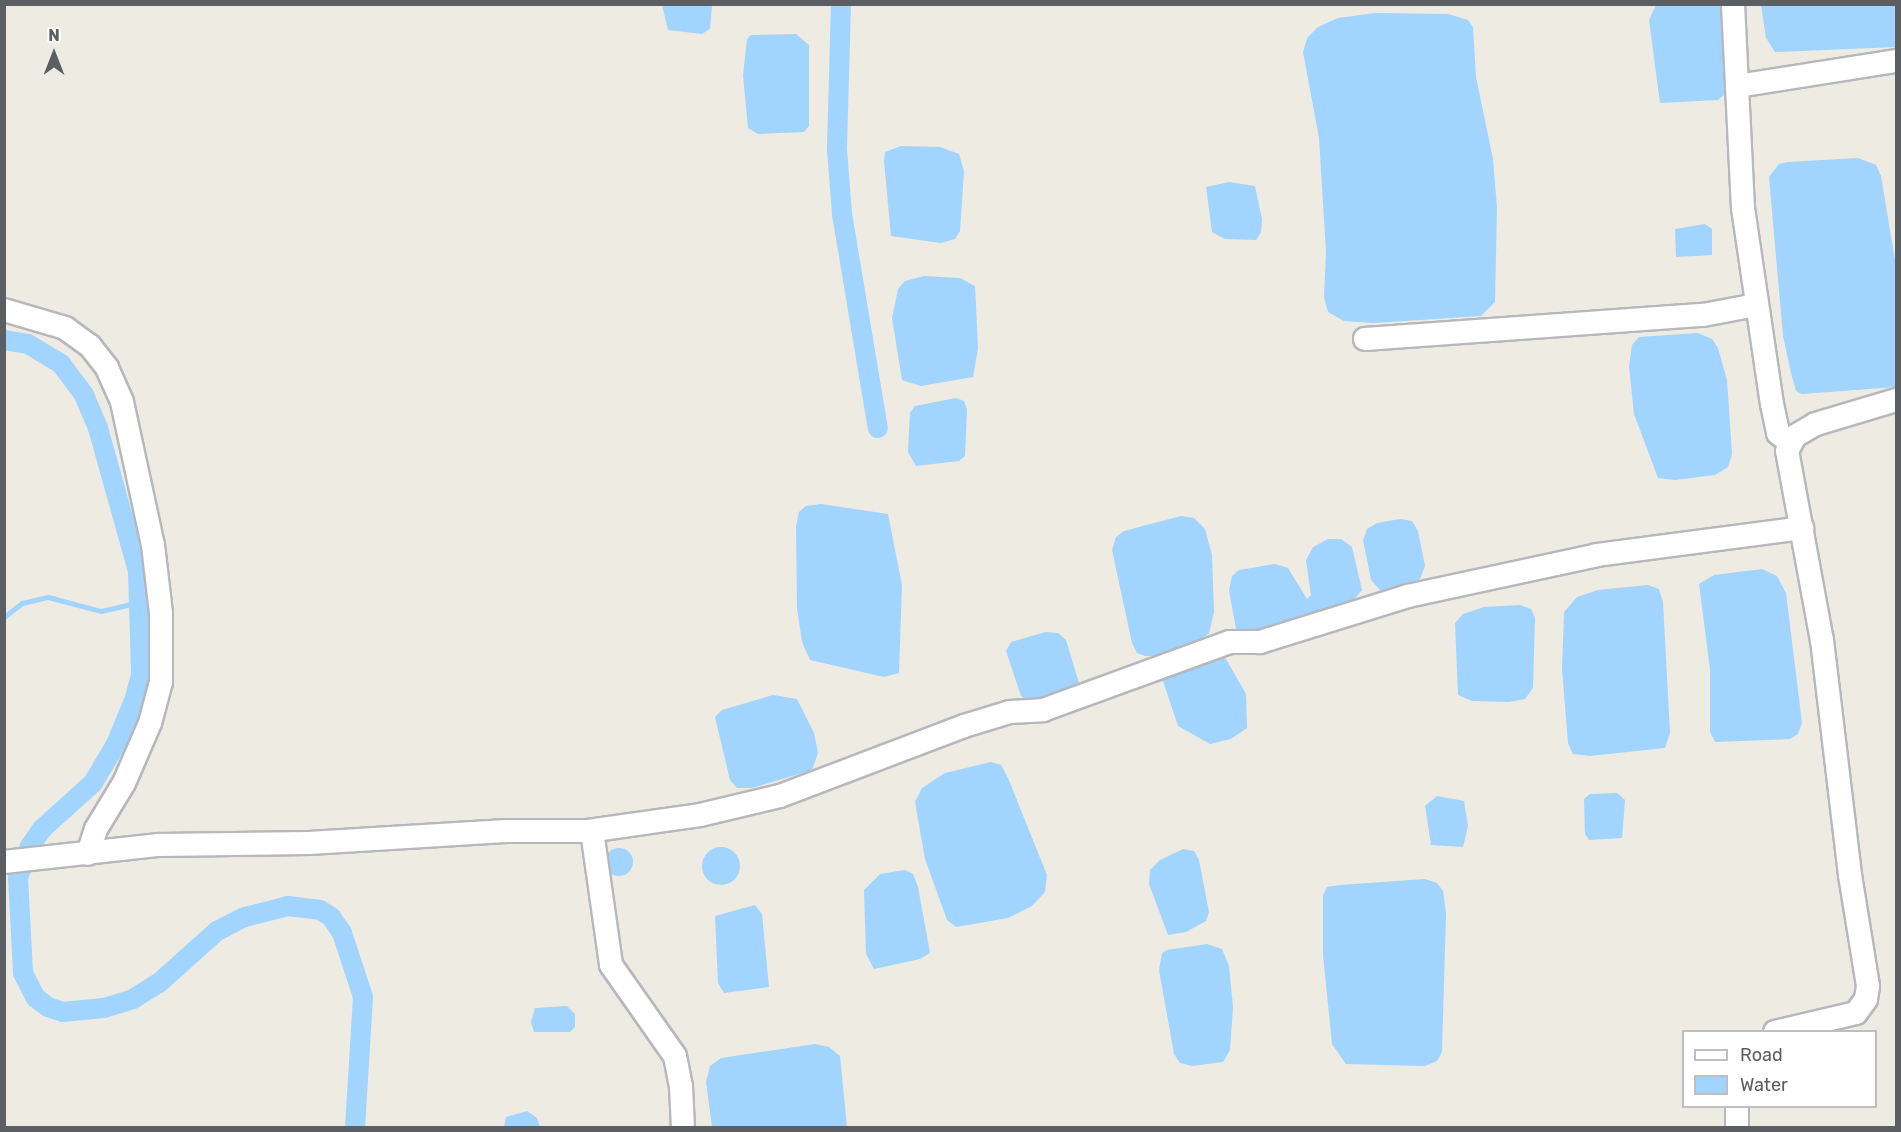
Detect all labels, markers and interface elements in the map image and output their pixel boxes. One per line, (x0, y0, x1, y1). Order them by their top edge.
north arrow (24, 24, 84, 84)
text: N (48, 26, 60, 45)
legend (1682, 1030, 1877, 1108)
text: Road (1740, 1044, 1783, 1066)
text: Water (1740, 1074, 1788, 1096)

